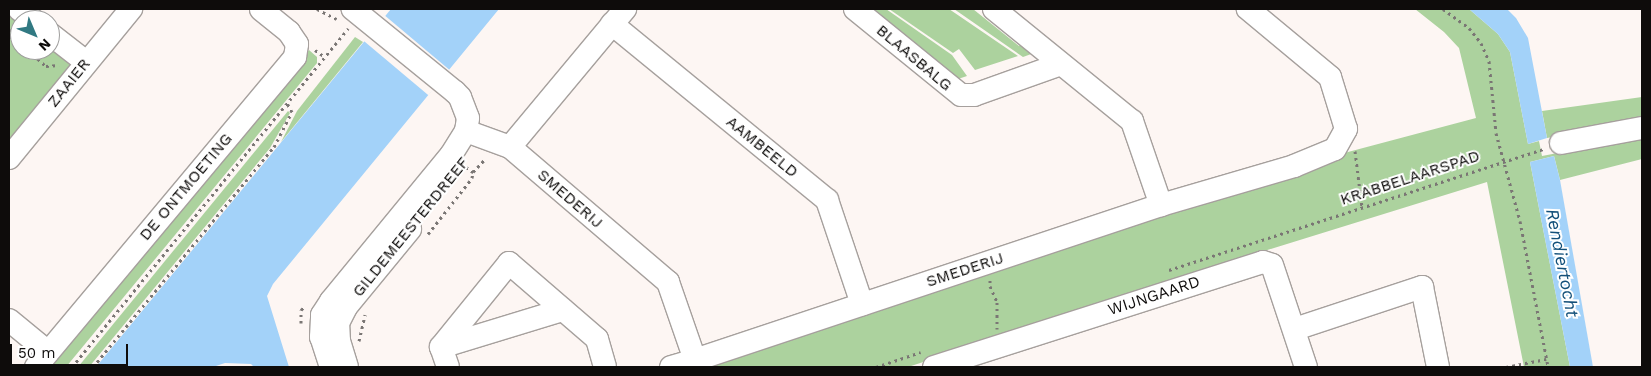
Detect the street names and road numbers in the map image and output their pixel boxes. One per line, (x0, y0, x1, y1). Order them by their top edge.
street label: BLAASBALG (872, 21, 956, 95)
street label: ZAAIER (44, 55, 94, 111)
street label: AAMBEELD (722, 112, 802, 182)
street label: DE ONTMOETING (136, 129, 236, 245)
street label: KRABBELAARSPAD (1338, 146, 1482, 210)
street label: GILDEMEESTERDREEF (349, 153, 473, 301)
street label: SMEDERIJ (533, 165, 607, 233)
street label: SMEDERIJ (924, 248, 1006, 292)
street label: WIJNGAARD (1105, 272, 1203, 320)

